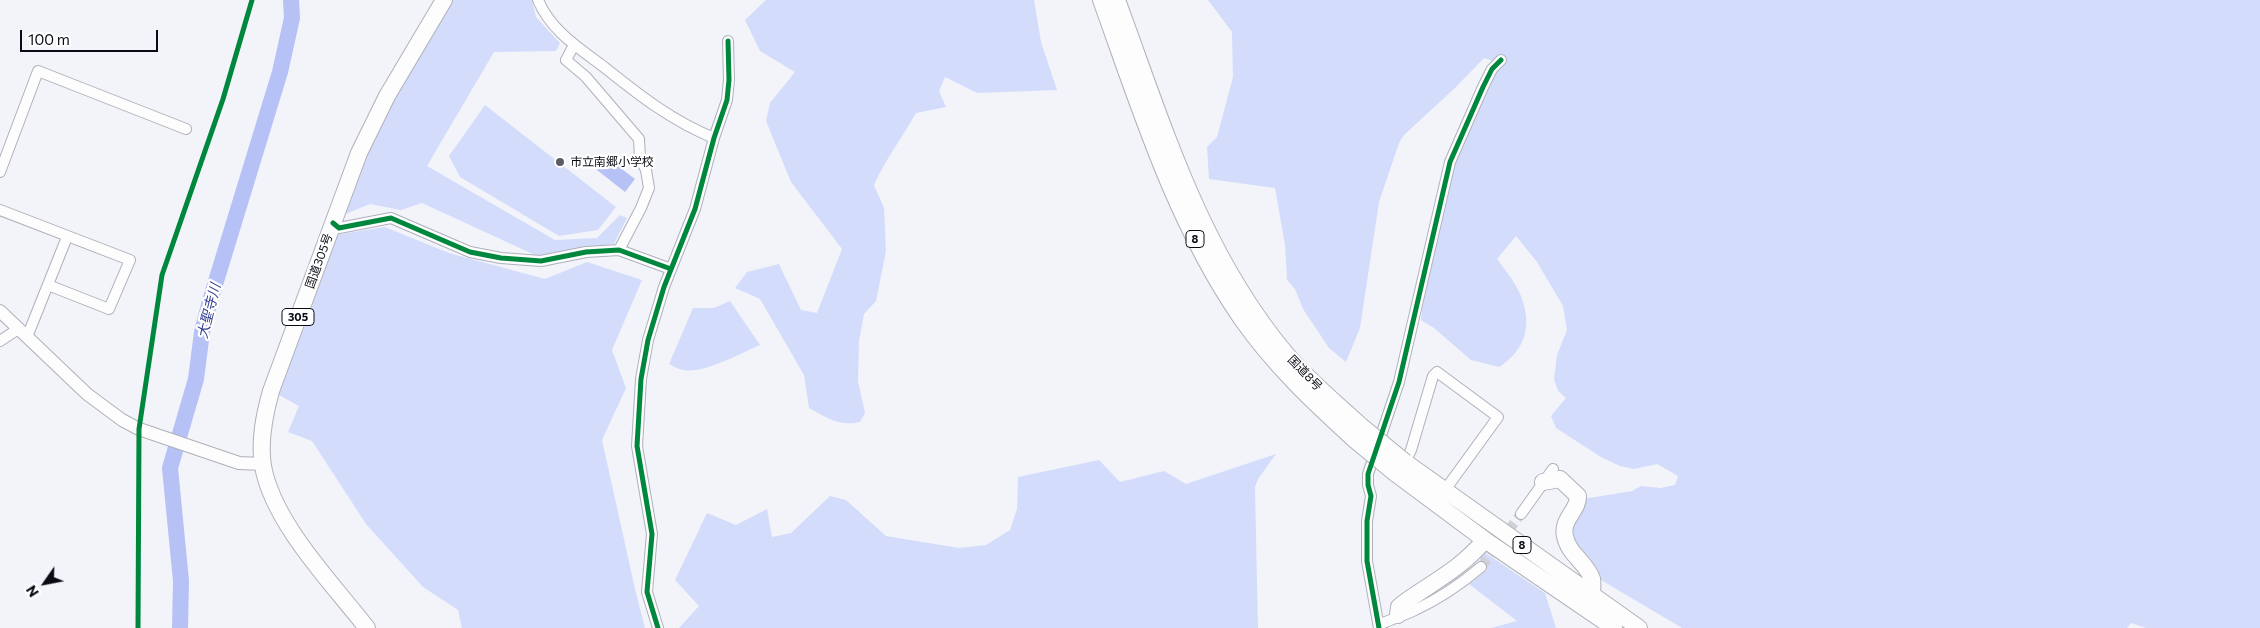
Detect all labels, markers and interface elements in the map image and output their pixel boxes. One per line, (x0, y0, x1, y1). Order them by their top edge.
scale bar (22, 20, 160, 52)
text: 100 m (28, 30, 70, 48)
place label: 市立南郷小学校 (570, 155, 654, 169)
marker: 市立南郷小学校 (554, 156, 566, 168)
road number: 8 (1186, 230, 1204, 248)
street label: 国道305号 (302, 231, 336, 291)
water label: 大聖寺川 (194, 282, 224, 340)
road number: 305 (282, 308, 314, 326)
street label: 国道8号 (1285, 352, 1325, 394)
road number: 8 (1513, 536, 1531, 554)
north arrow (20, 558, 70, 608)
text: N (22, 582, 42, 600)

